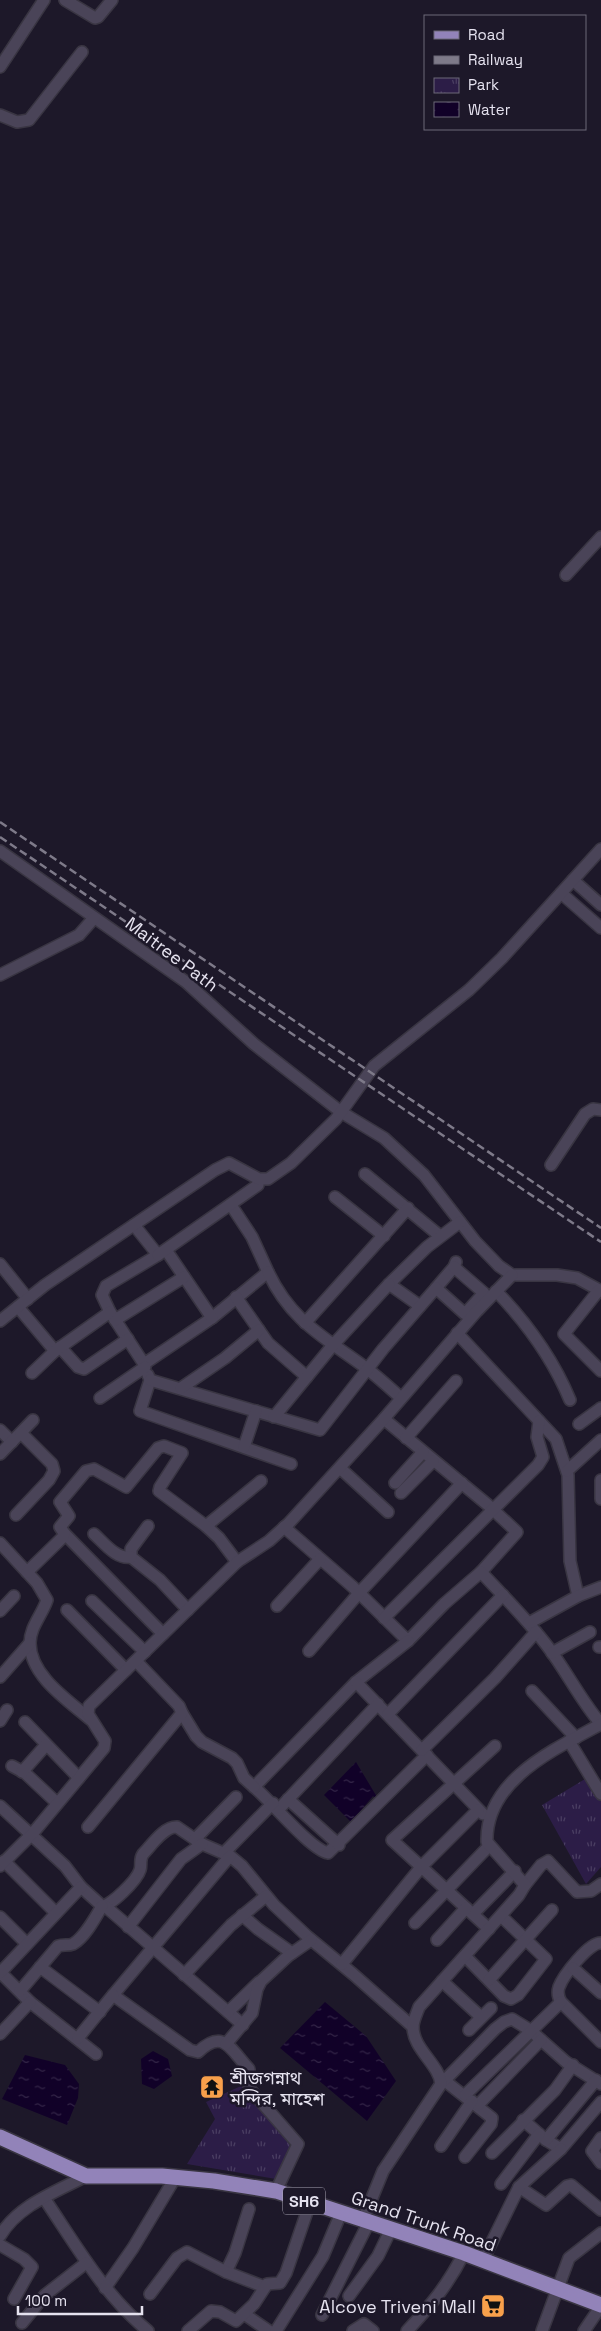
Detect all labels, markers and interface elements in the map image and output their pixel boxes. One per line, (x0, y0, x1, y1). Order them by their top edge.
legend (424, 15, 586, 130)
text: Road (468, 25, 505, 44)
text: Railway (468, 50, 523, 69)
text: Park (468, 75, 499, 94)
text: Water (468, 100, 511, 119)
street label: Maitree Path (121, 911, 223, 997)
place label: শ্রীজগন্নাথ মন্দির, মাহেশ (229, 2066, 325, 2110)
temple icon: শ্রীজগন্নাথ মন্দির, মাহেশ (199, 2074, 225, 2100)
street label: Grand Trunk Road (348, 2185, 500, 2257)
road number: SH6 (283, 2188, 325, 2214)
scale bar (18, 2284, 141, 2316)
text: 100 m (25, 2291, 67, 2310)
supermarket icon: Alcove Triveni Mall (480, 2293, 506, 2319)
place label: Alcove Triveni Mall (319, 2295, 476, 2318)

